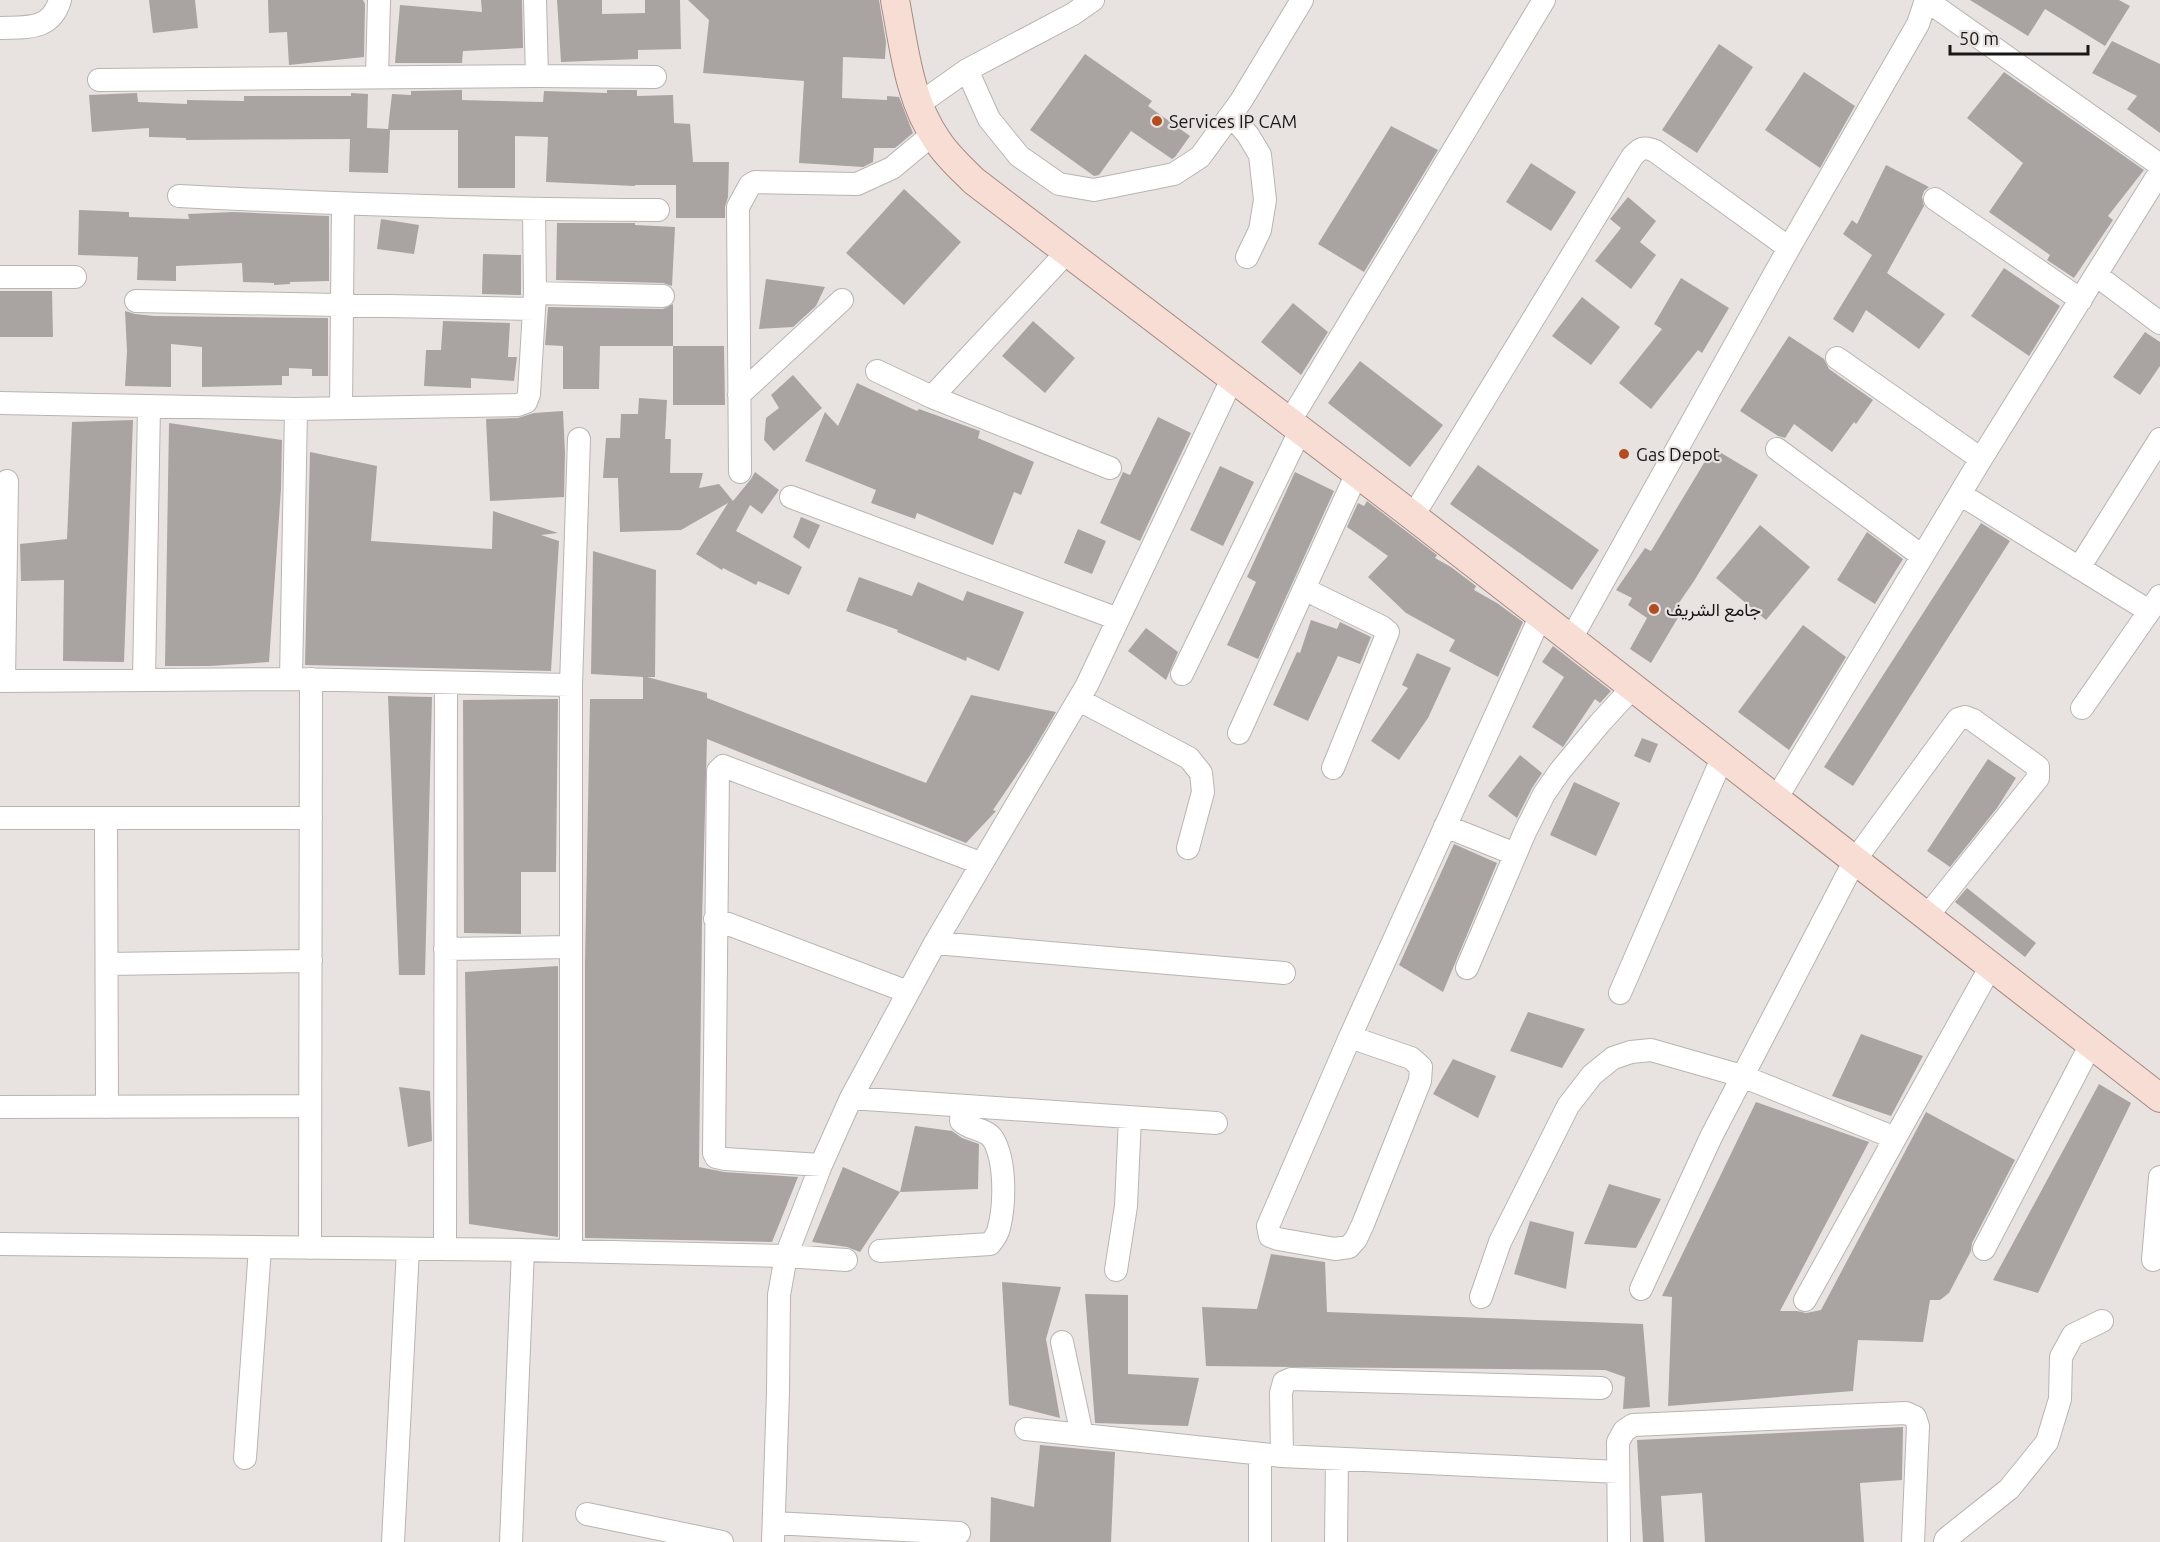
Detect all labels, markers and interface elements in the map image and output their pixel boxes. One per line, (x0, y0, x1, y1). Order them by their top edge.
scale bar (1950, 18, 2088, 56)
text: 50 m (1959, 28, 1999, 48)
place label: Services IP CAM (1169, 111, 1297, 131)
marker: Services IP CAM (1150, 114, 1164, 128)
place label: Gas Depot (1636, 444, 1720, 464)
marker: Gas Depot (1617, 447, 1631, 461)
place label: جامع الشريف (1666, 599, 1761, 622)
marker: جامع الشريف (1647, 602, 1661, 616)

